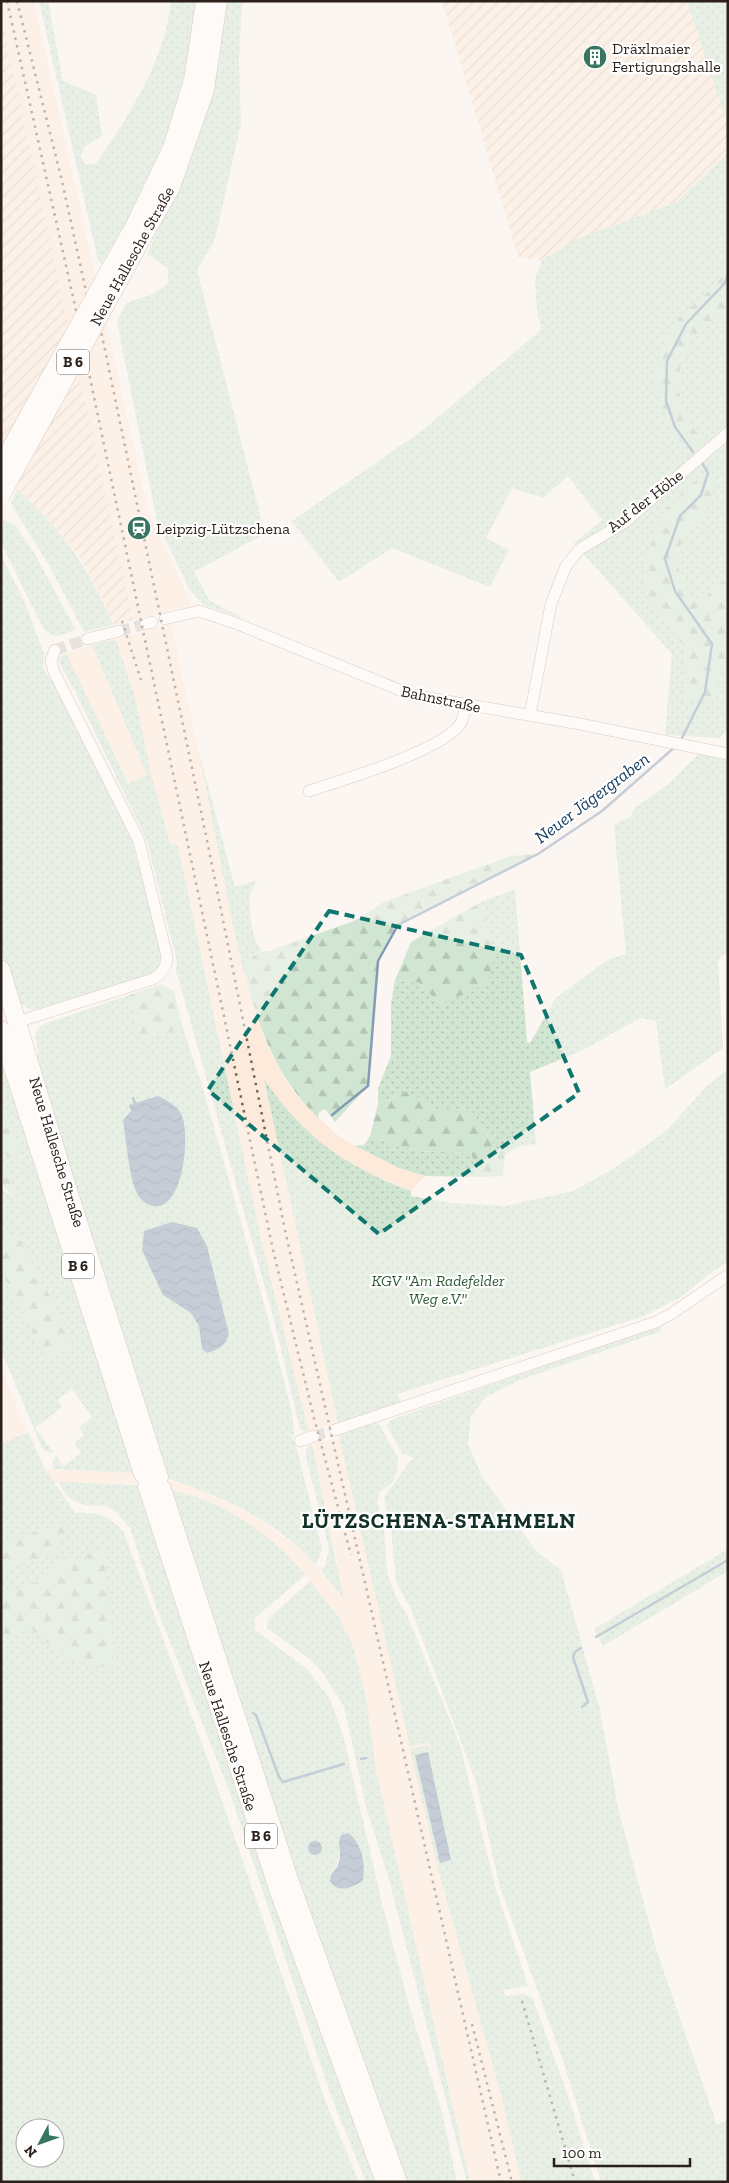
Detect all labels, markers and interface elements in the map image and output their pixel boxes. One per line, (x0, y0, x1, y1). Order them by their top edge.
place label: Dräxlmaier Fertigungshalle (612, 39, 721, 76)
building icon: Dräxlmaier Fertigungshalle (582, 44, 608, 70)
street label: Neue Hallesche Straße (86, 183, 178, 329)
road number: B 6 (57, 350, 89, 374)
street label: Auf der Höhe (603, 466, 687, 536)
station icon: Leipzig-Lützschena (126, 515, 152, 541)
place label: Leipzig-Lützschena (156, 519, 290, 538)
street label: Bahnstraße (399, 681, 483, 717)
water label: Neuer Jägergraben (530, 748, 654, 848)
street label: Neue Hallesche Straße (25, 1075, 89, 1229)
road number: B 6 (62, 1254, 94, 1278)
park label: KGV "Am Radefelder Weg e.V." (372, 1271, 505, 1308)
district label: LÜTZSCHENA-STAHMELN (302, 1508, 576, 1533)
street label: Neue Hallesche Straße (195, 1659, 261, 1813)
road number: B 6 (245, 1824, 277, 1848)
north arrow (15, 2118, 65, 2168)
scale bar (554, 2136, 690, 2168)
text: N (20, 2141, 40, 2161)
text: 100 m (562, 2144, 601, 2162)

